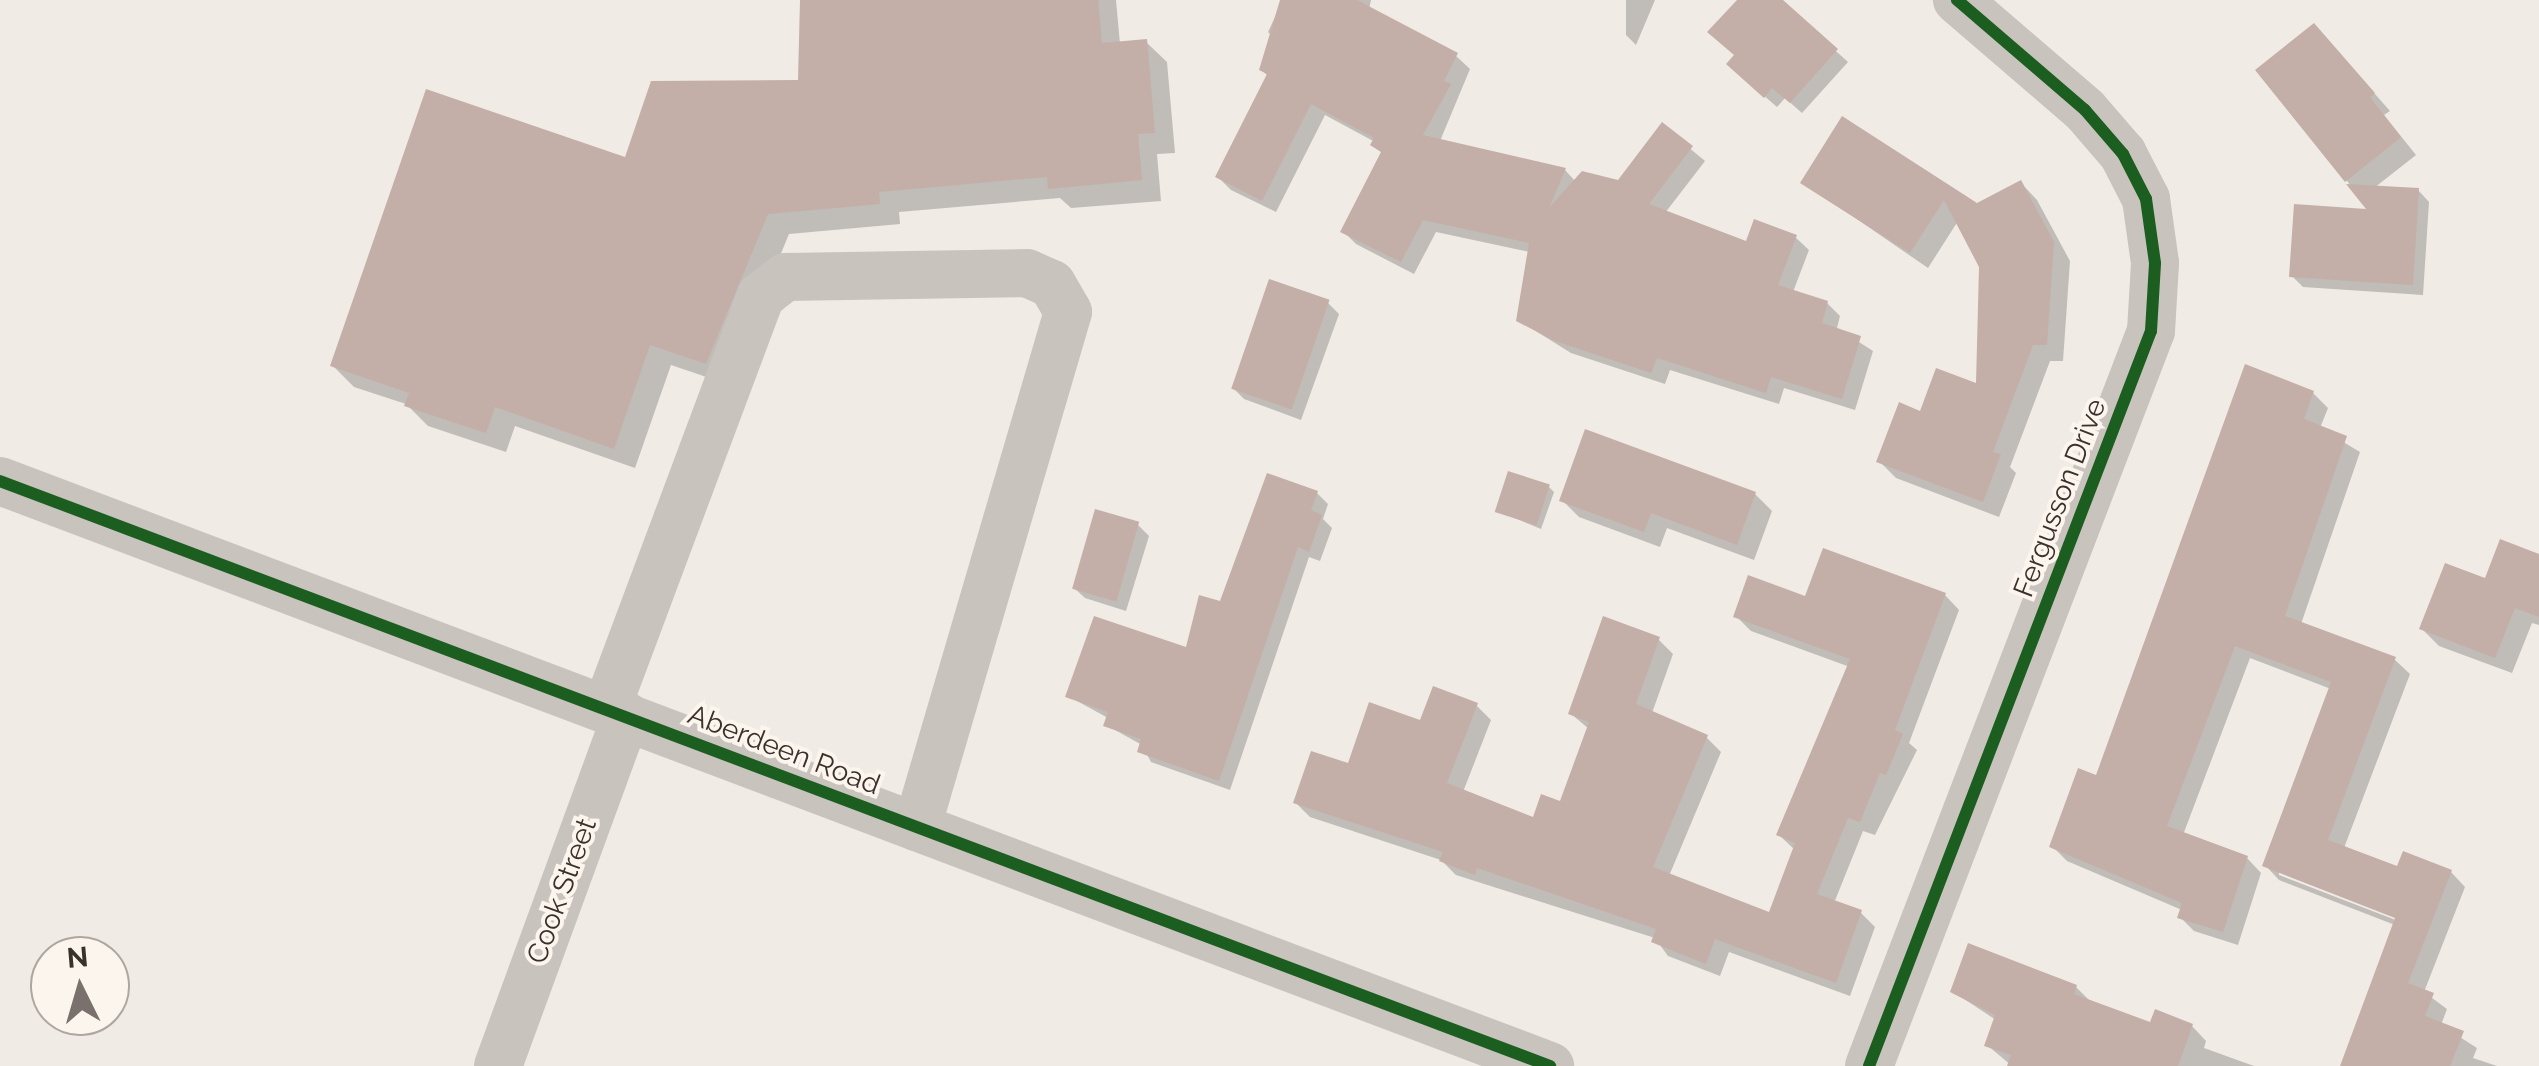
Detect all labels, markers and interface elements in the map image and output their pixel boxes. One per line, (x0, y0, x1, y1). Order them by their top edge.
street label: Fergusson Drive (2007, 394, 2113, 602)
street label: Aberdeen Road (683, 698, 885, 802)
street label: Cook Street (520, 814, 604, 968)
north arrow (30, 936, 130, 1036)
text: N (65, 940, 90, 975)

